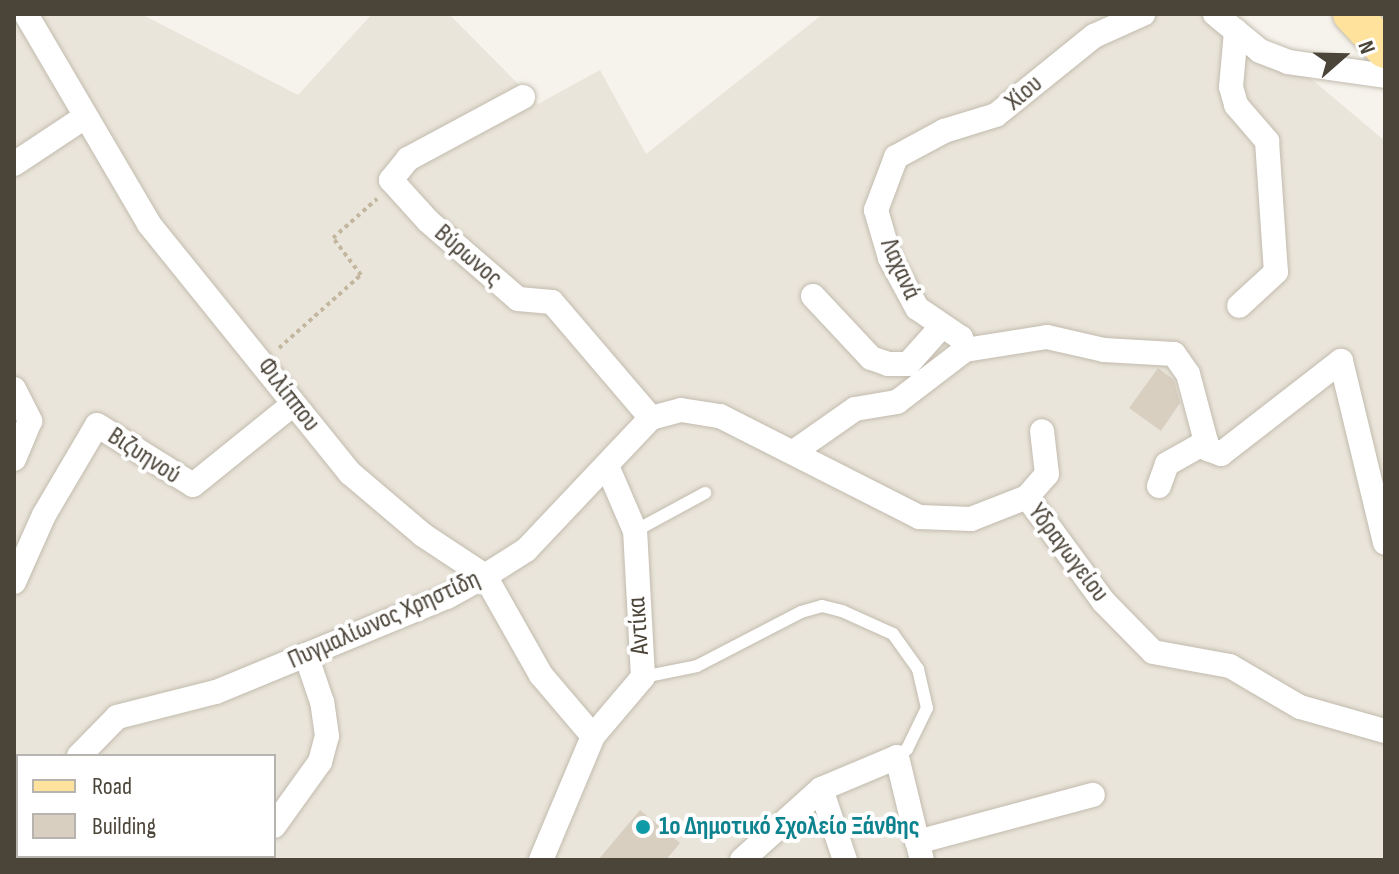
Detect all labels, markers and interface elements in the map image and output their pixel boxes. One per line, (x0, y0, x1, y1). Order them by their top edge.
north arrow (1303, 16, 1383, 96)
text: N (1351, 37, 1381, 58)
street label: Χίου (999, 69, 1049, 117)
street label: Βύρωνος (428, 218, 508, 294)
street label: Λαχανά (873, 234, 927, 304)
street label: Φιλίππου (250, 352, 326, 438)
street label: Βιζυηνού (102, 421, 186, 491)
street label: Υδραγωγείου (1021, 498, 1115, 608)
street label: Πυγμαλίωνος Χρηστίδη (283, 564, 485, 676)
street label: Αντίκα (621, 596, 657, 656)
legend (16, 754, 276, 858)
text: Road (92, 772, 132, 801)
place label: 1ο Δημοτικό Σχολείο Ξάνθης (659, 811, 920, 843)
text: Building (92, 812, 156, 841)
marker: 1ο Δημοτικό Σχολείο Ξάνθης (634, 818, 652, 836)

